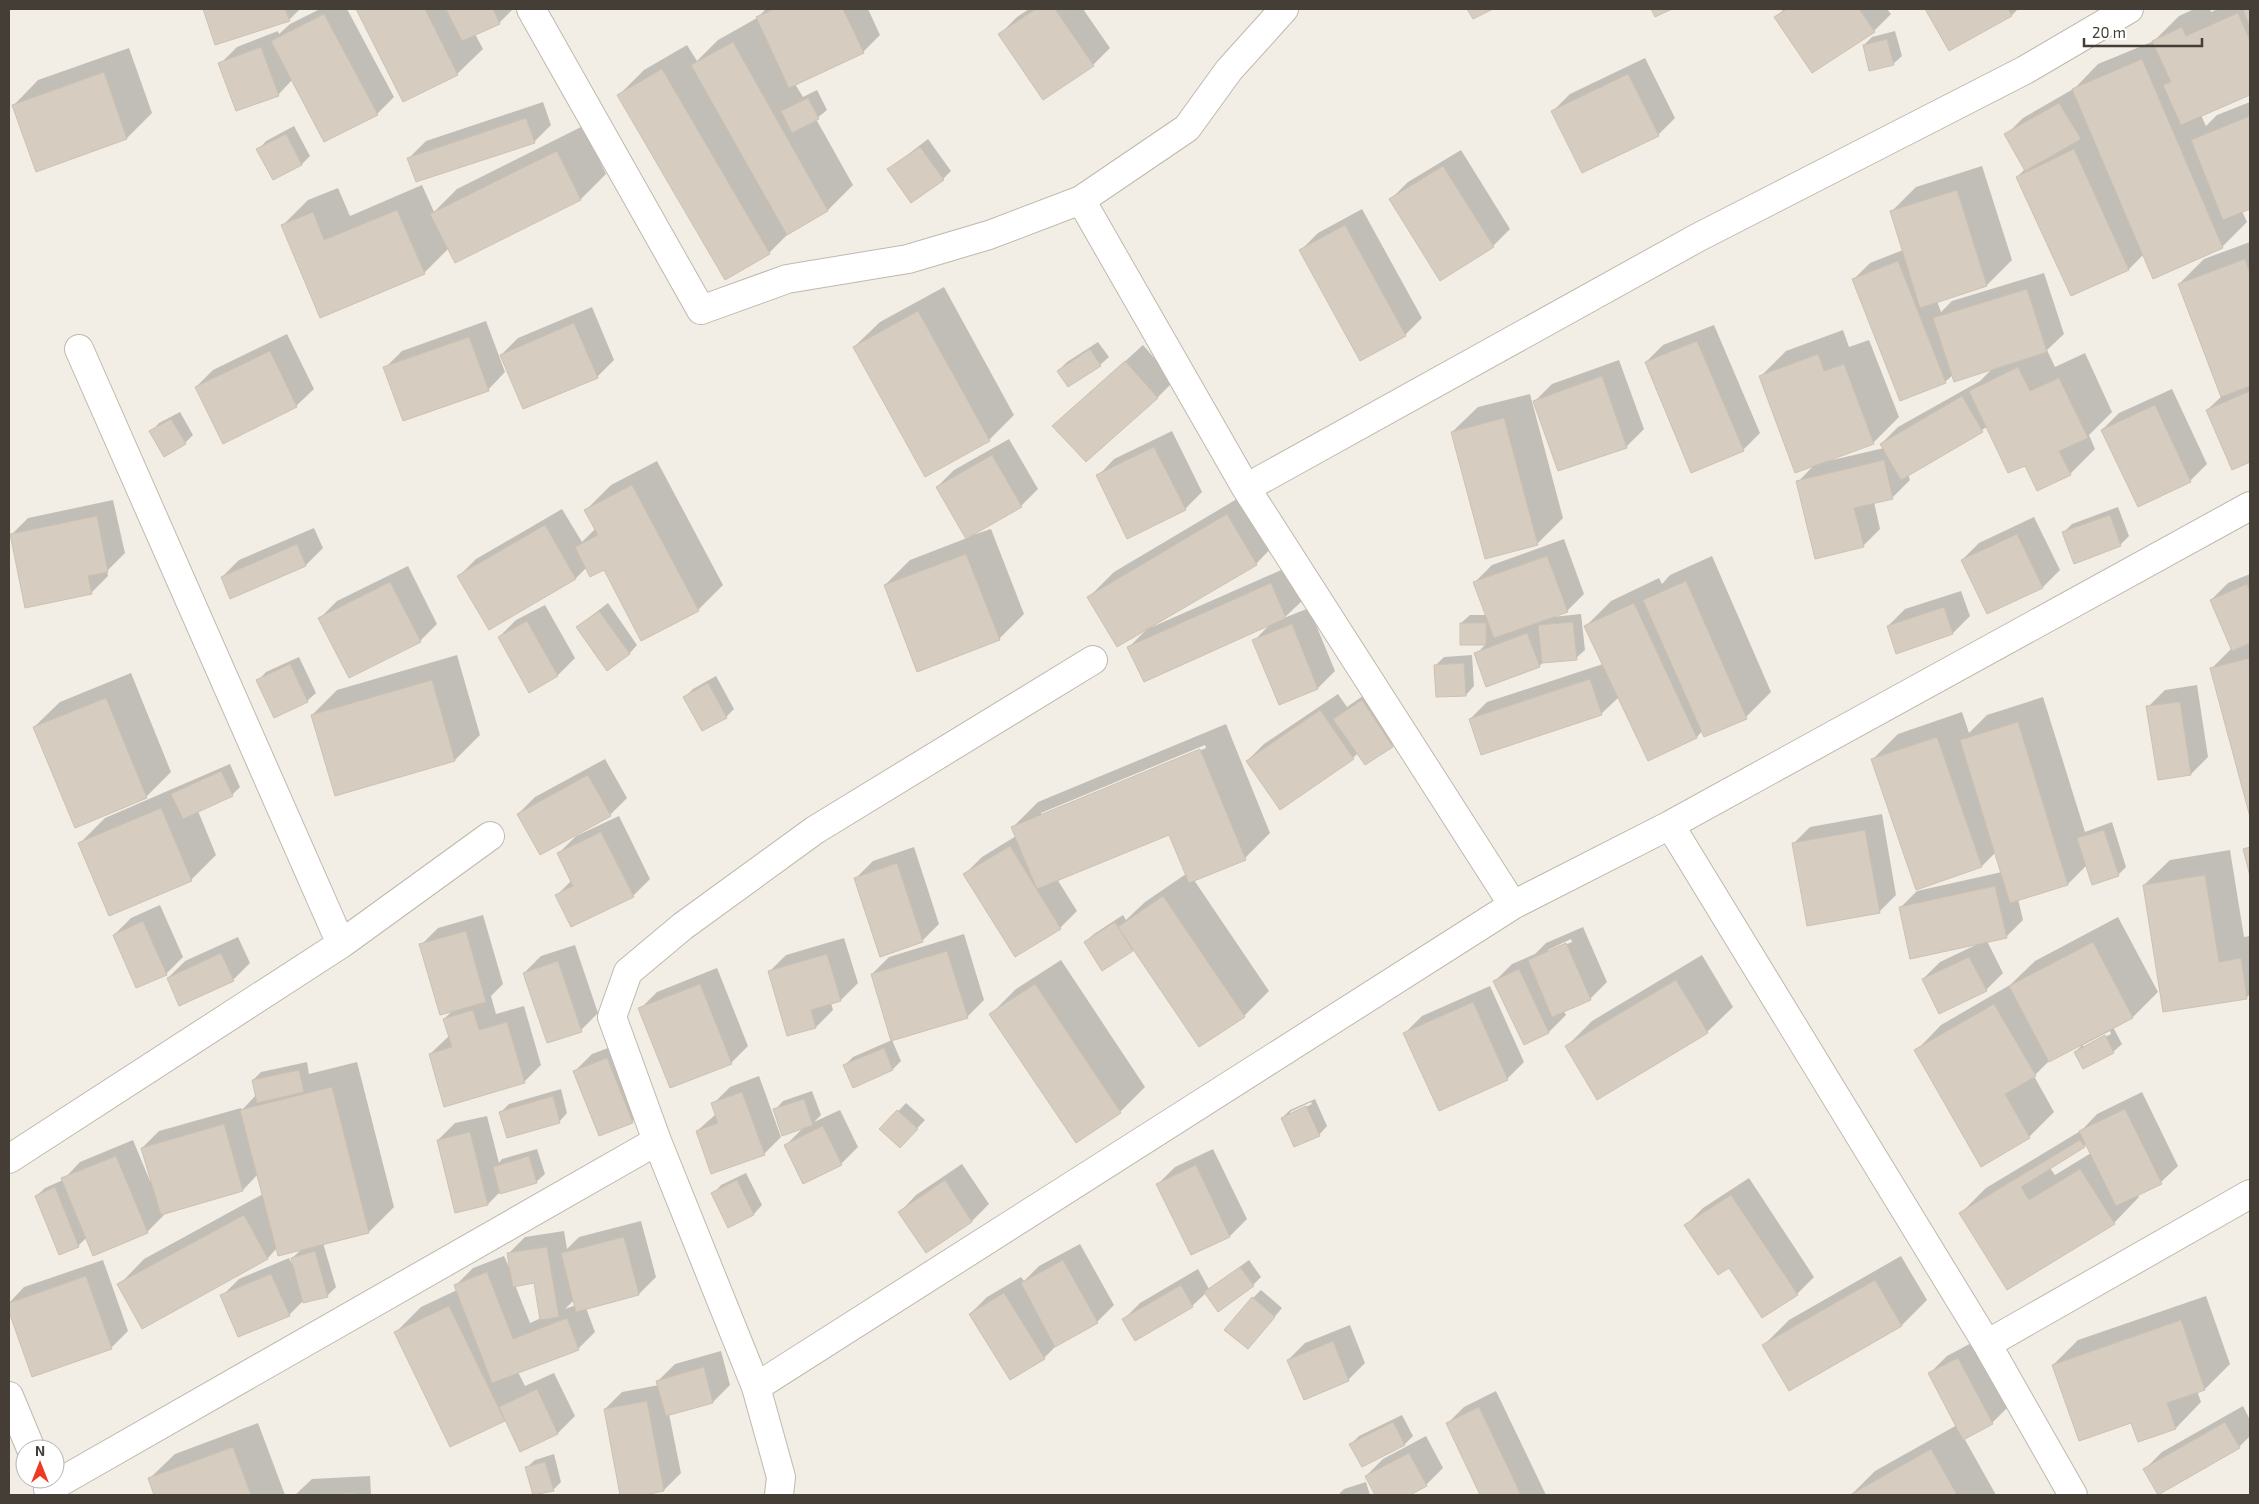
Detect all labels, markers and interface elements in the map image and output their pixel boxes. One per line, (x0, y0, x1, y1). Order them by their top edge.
scale bar (2084, 15, 2202, 47)
text: 20 m (2092, 23, 2126, 41)
north arrow (15, 1439, 65, 1489)
text: N (35, 1442, 45, 1459)

